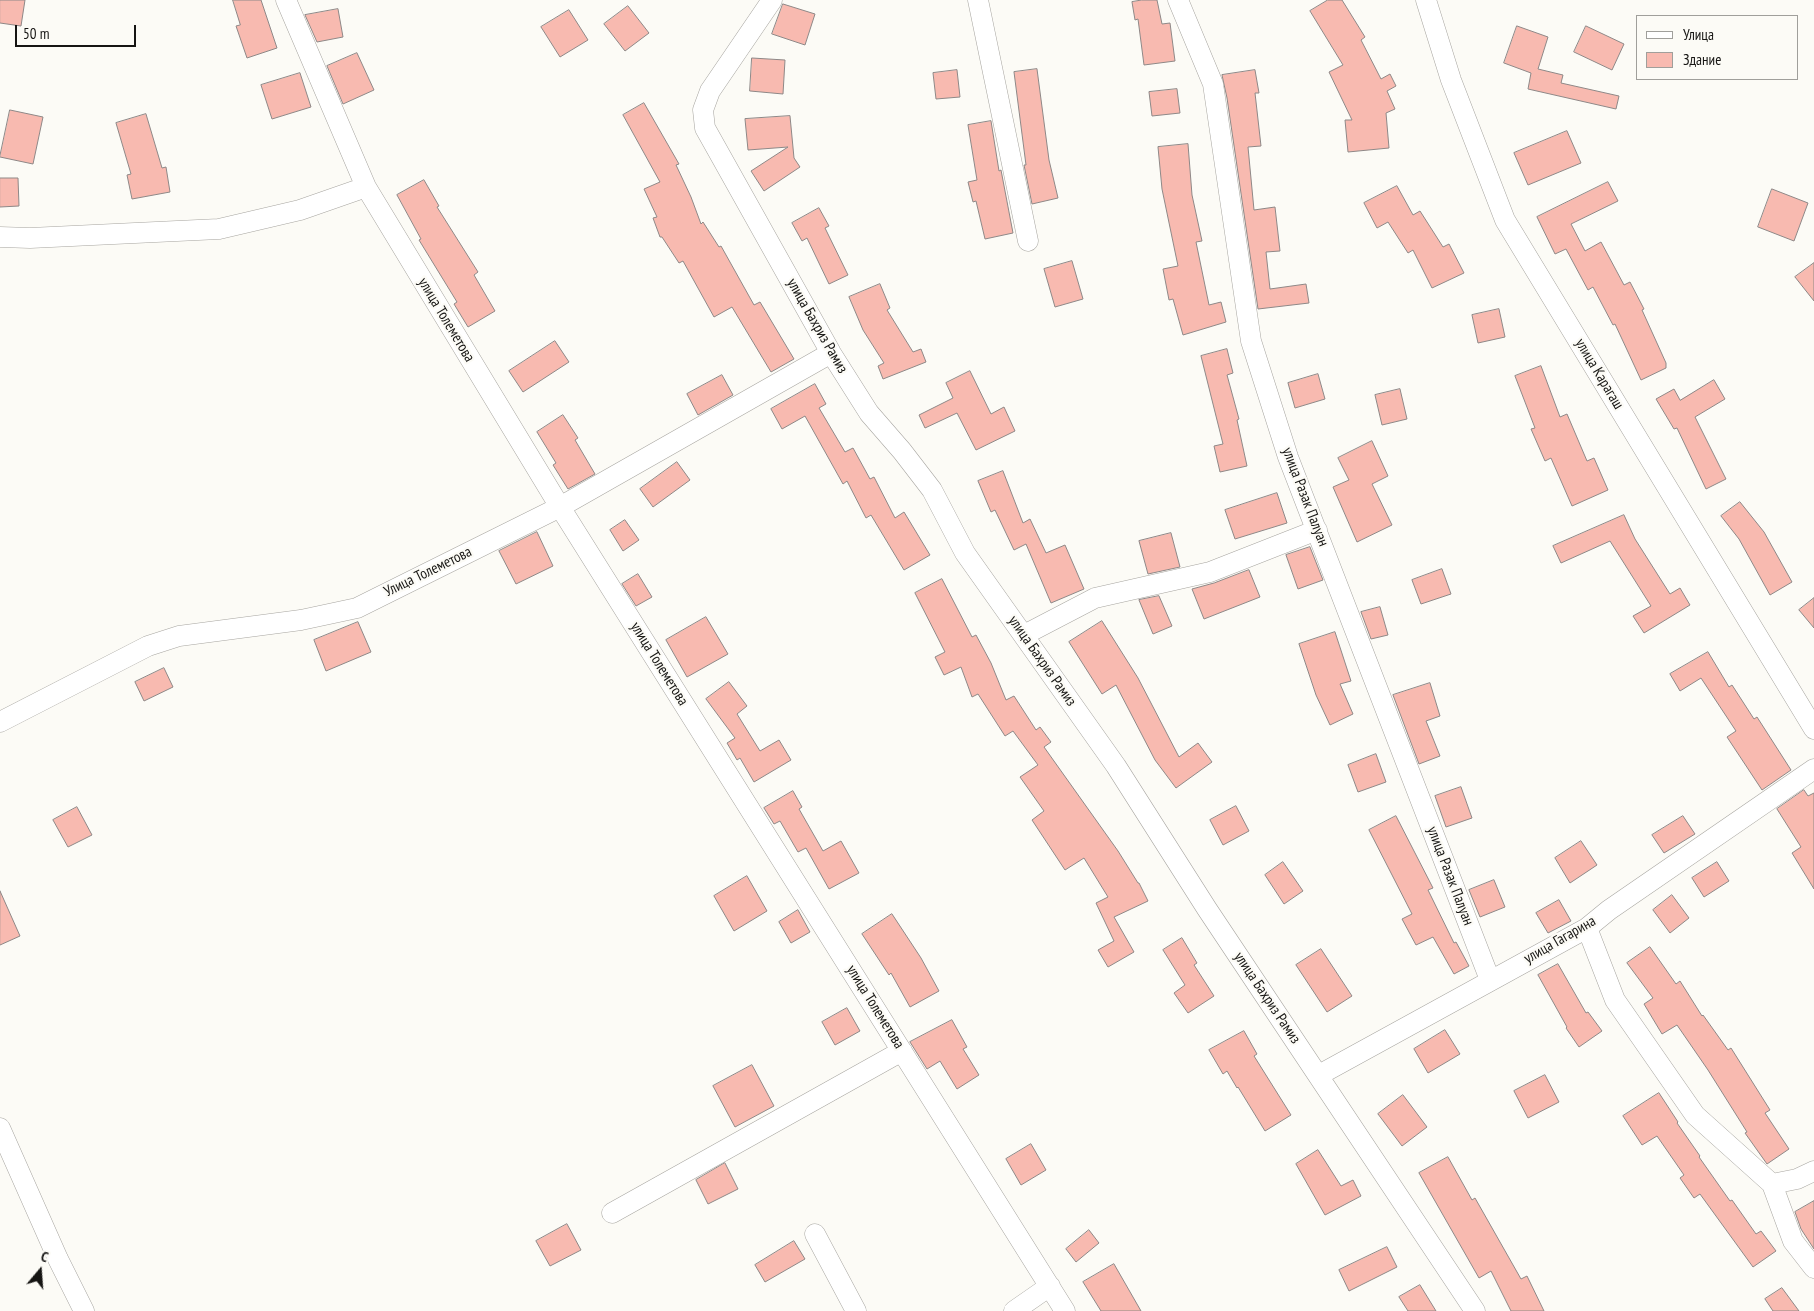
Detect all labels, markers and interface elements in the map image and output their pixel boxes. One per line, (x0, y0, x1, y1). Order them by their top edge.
scale bar (18, 15, 139, 47)
legend (1636, 15, 1799, 80)
text: 50 m (23, 24, 49, 43)
text: Улица (1683, 25, 1714, 44)
text: Здание (1683, 50, 1721, 69)
street label: улица Толеметова (414, 275, 478, 365)
street label: улица Бахриз Рамиз (783, 275, 851, 377)
street label: улица Карагаш (1571, 335, 1627, 413)
street label: улица Разак Палуан (1278, 445, 1332, 549)
street label: Улица Толеметова (381, 543, 475, 601)
street label: улица Бахриз Рамиз (1004, 612, 1080, 710)
street label: улица Толеметова (626, 619, 692, 709)
street label: улица Разак Палуан (1423, 824, 1477, 928)
street label: улица Гагарина (1521, 912, 1599, 968)
street label: улица Бахриз Рамиз (1230, 949, 1304, 1047)
street label: улица Толеметова (842, 962, 908, 1052)
north arrow (15, 1246, 65, 1296)
text: С (39, 1247, 50, 1266)

